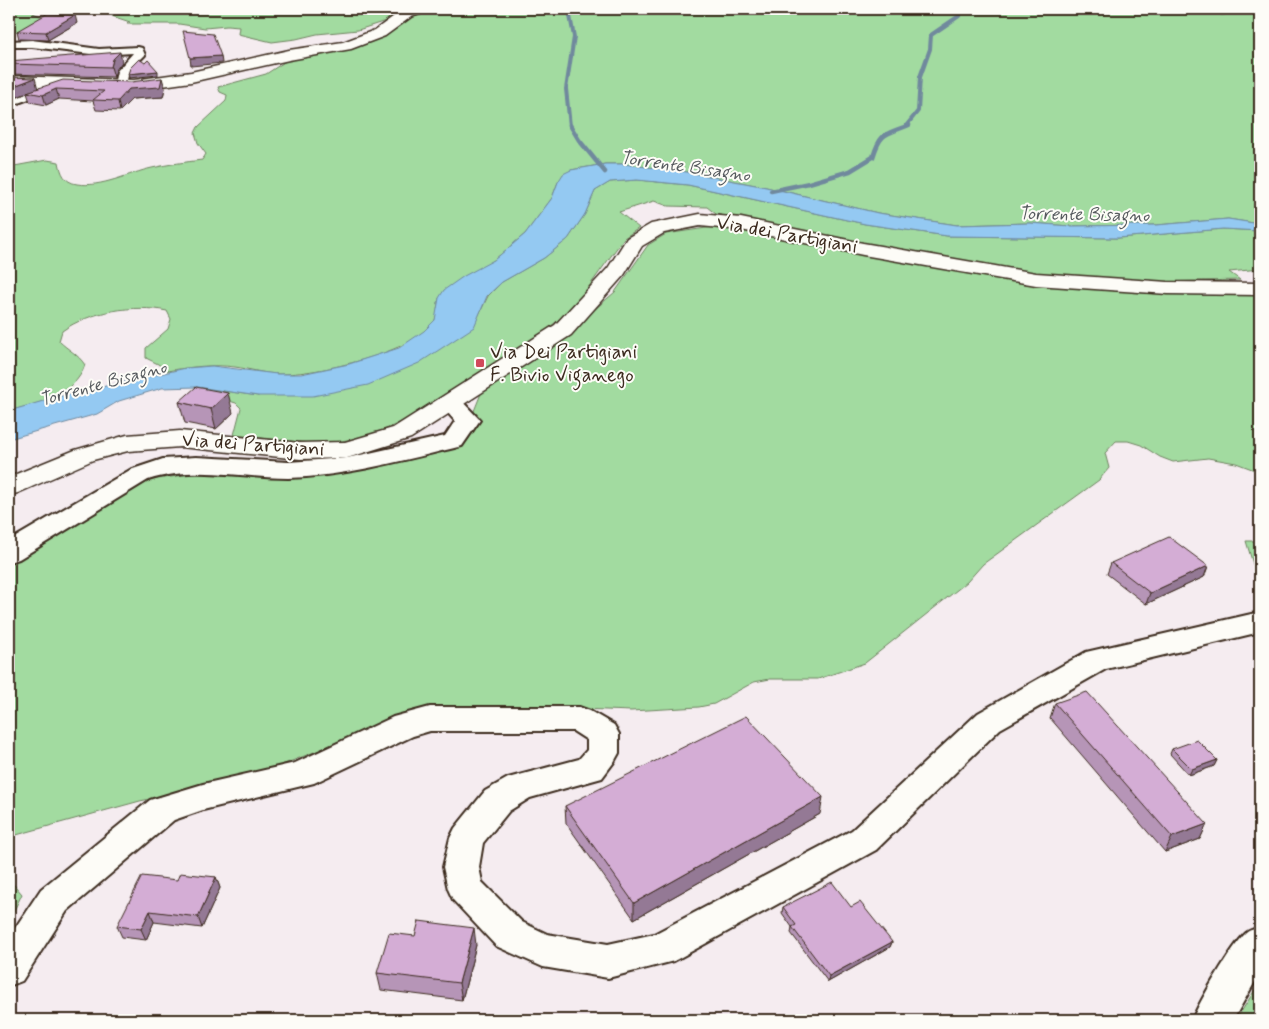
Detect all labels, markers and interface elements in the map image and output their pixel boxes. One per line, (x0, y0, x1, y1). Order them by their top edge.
water label: Torrente Bisagno (618, 146, 752, 190)
water label: Torrente Bisagno (1018, 202, 1151, 230)
street label: Via dei Partigiani (714, 209, 860, 261)
place label: Via Dei Partigiani F. Bivio Viganego (490, 339, 637, 391)
water label: Torrente Bisagno (37, 355, 171, 414)
marker: Via Dei Partigiani F. Bivio Viganego (474, 357, 486, 369)
street label: Via dei Partigiani (181, 427, 325, 463)

